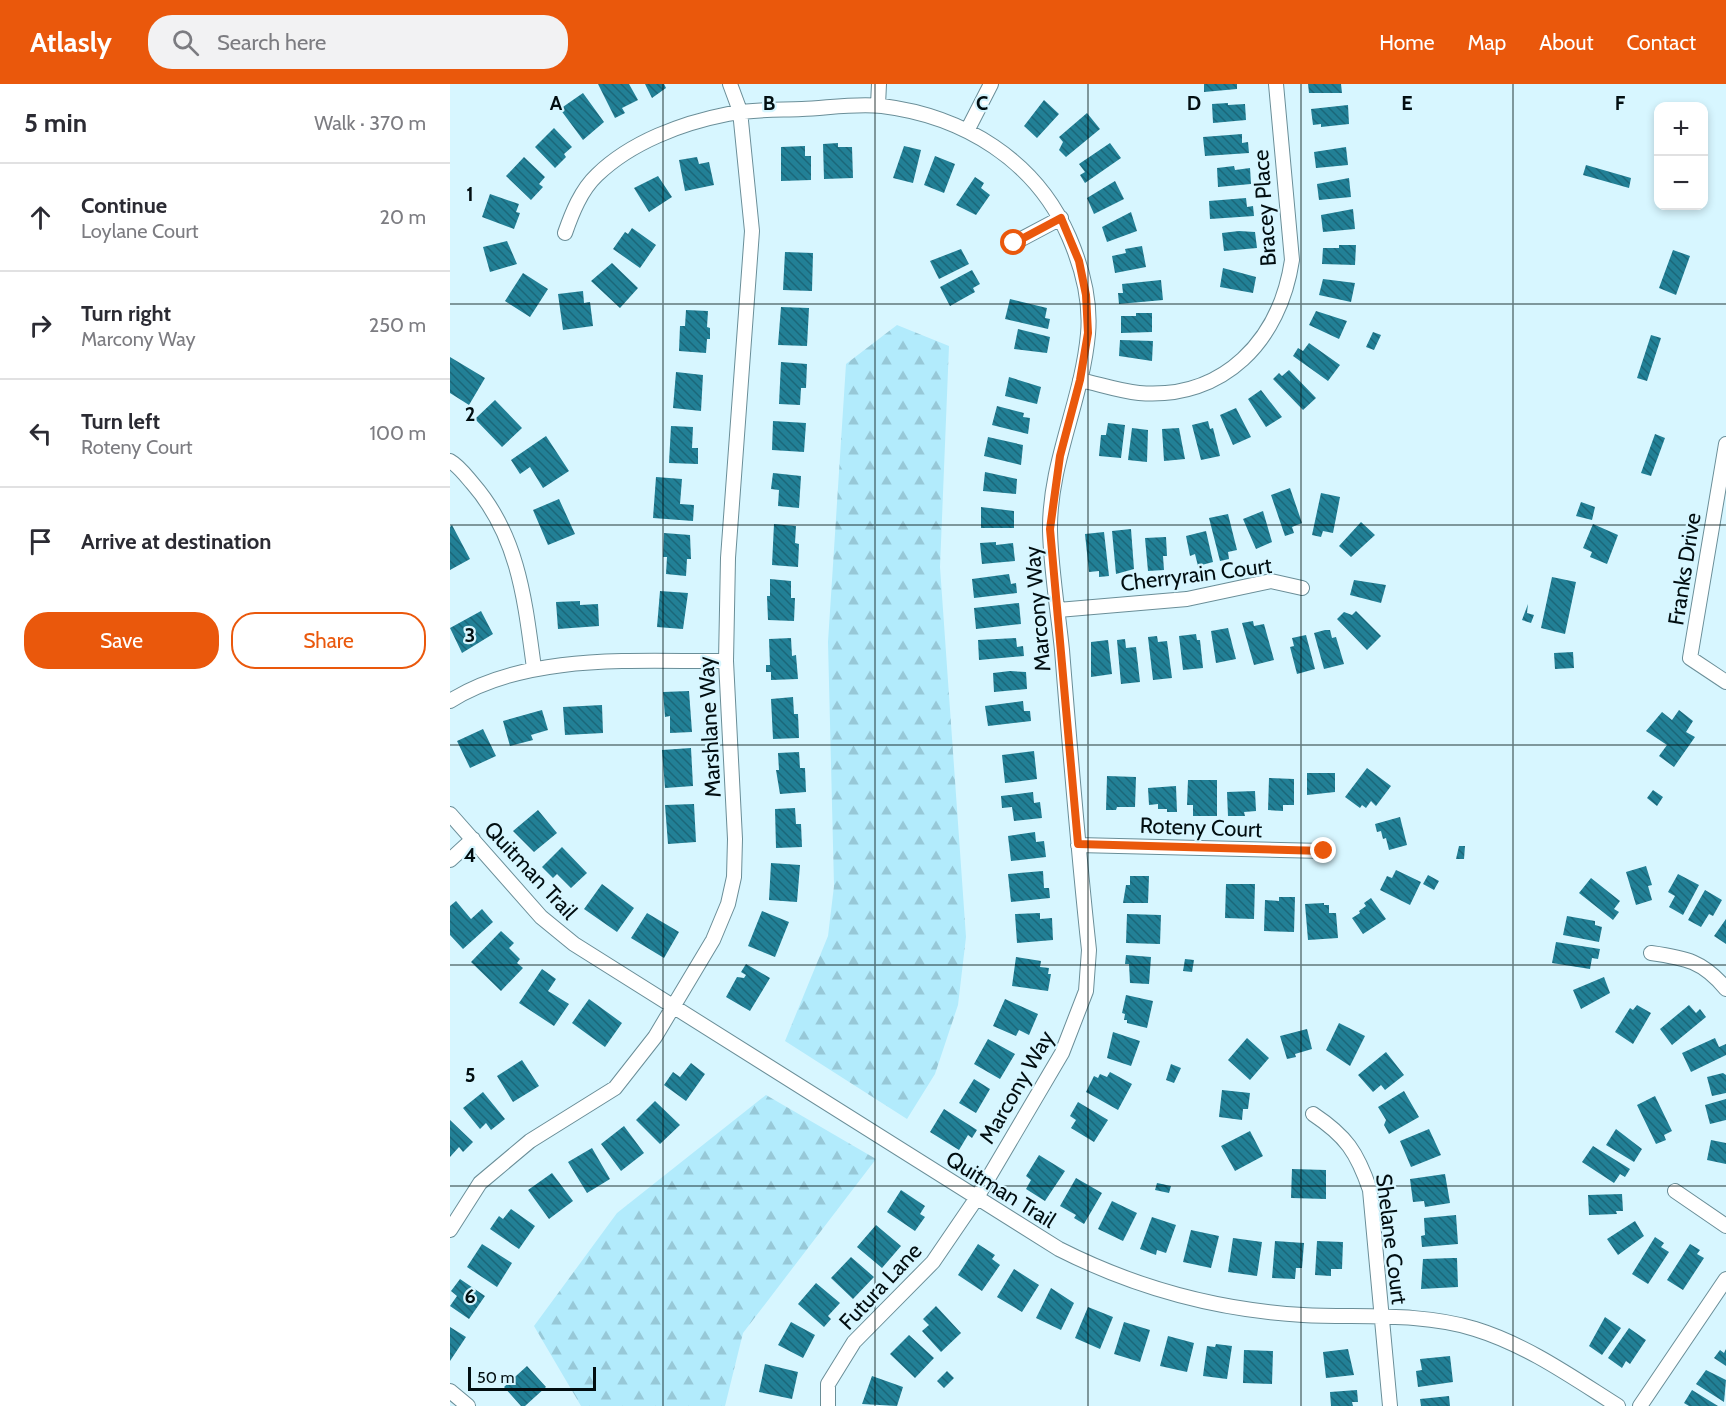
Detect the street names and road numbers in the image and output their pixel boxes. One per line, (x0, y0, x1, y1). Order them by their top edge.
street label: Bracey Place (1247, 149, 1282, 267)
street label: Franks Drive (1662, 511, 1707, 627)
street label: Marcony Way (1019, 545, 1056, 673)
street label: Cherryrain Court (1119, 552, 1274, 597)
street label: Marshlane Way (692, 656, 727, 798)
street label: Roteny Court (1139, 812, 1263, 843)
street label: Quitman Trail (478, 816, 584, 926)
street label: Marcony Way (973, 1026, 1060, 1149)
street label: Quitman Trail (941, 1145, 1061, 1234)
street label: Shelane Court (1370, 1172, 1413, 1307)
street label: Futura Lane (833, 1237, 927, 1335)

